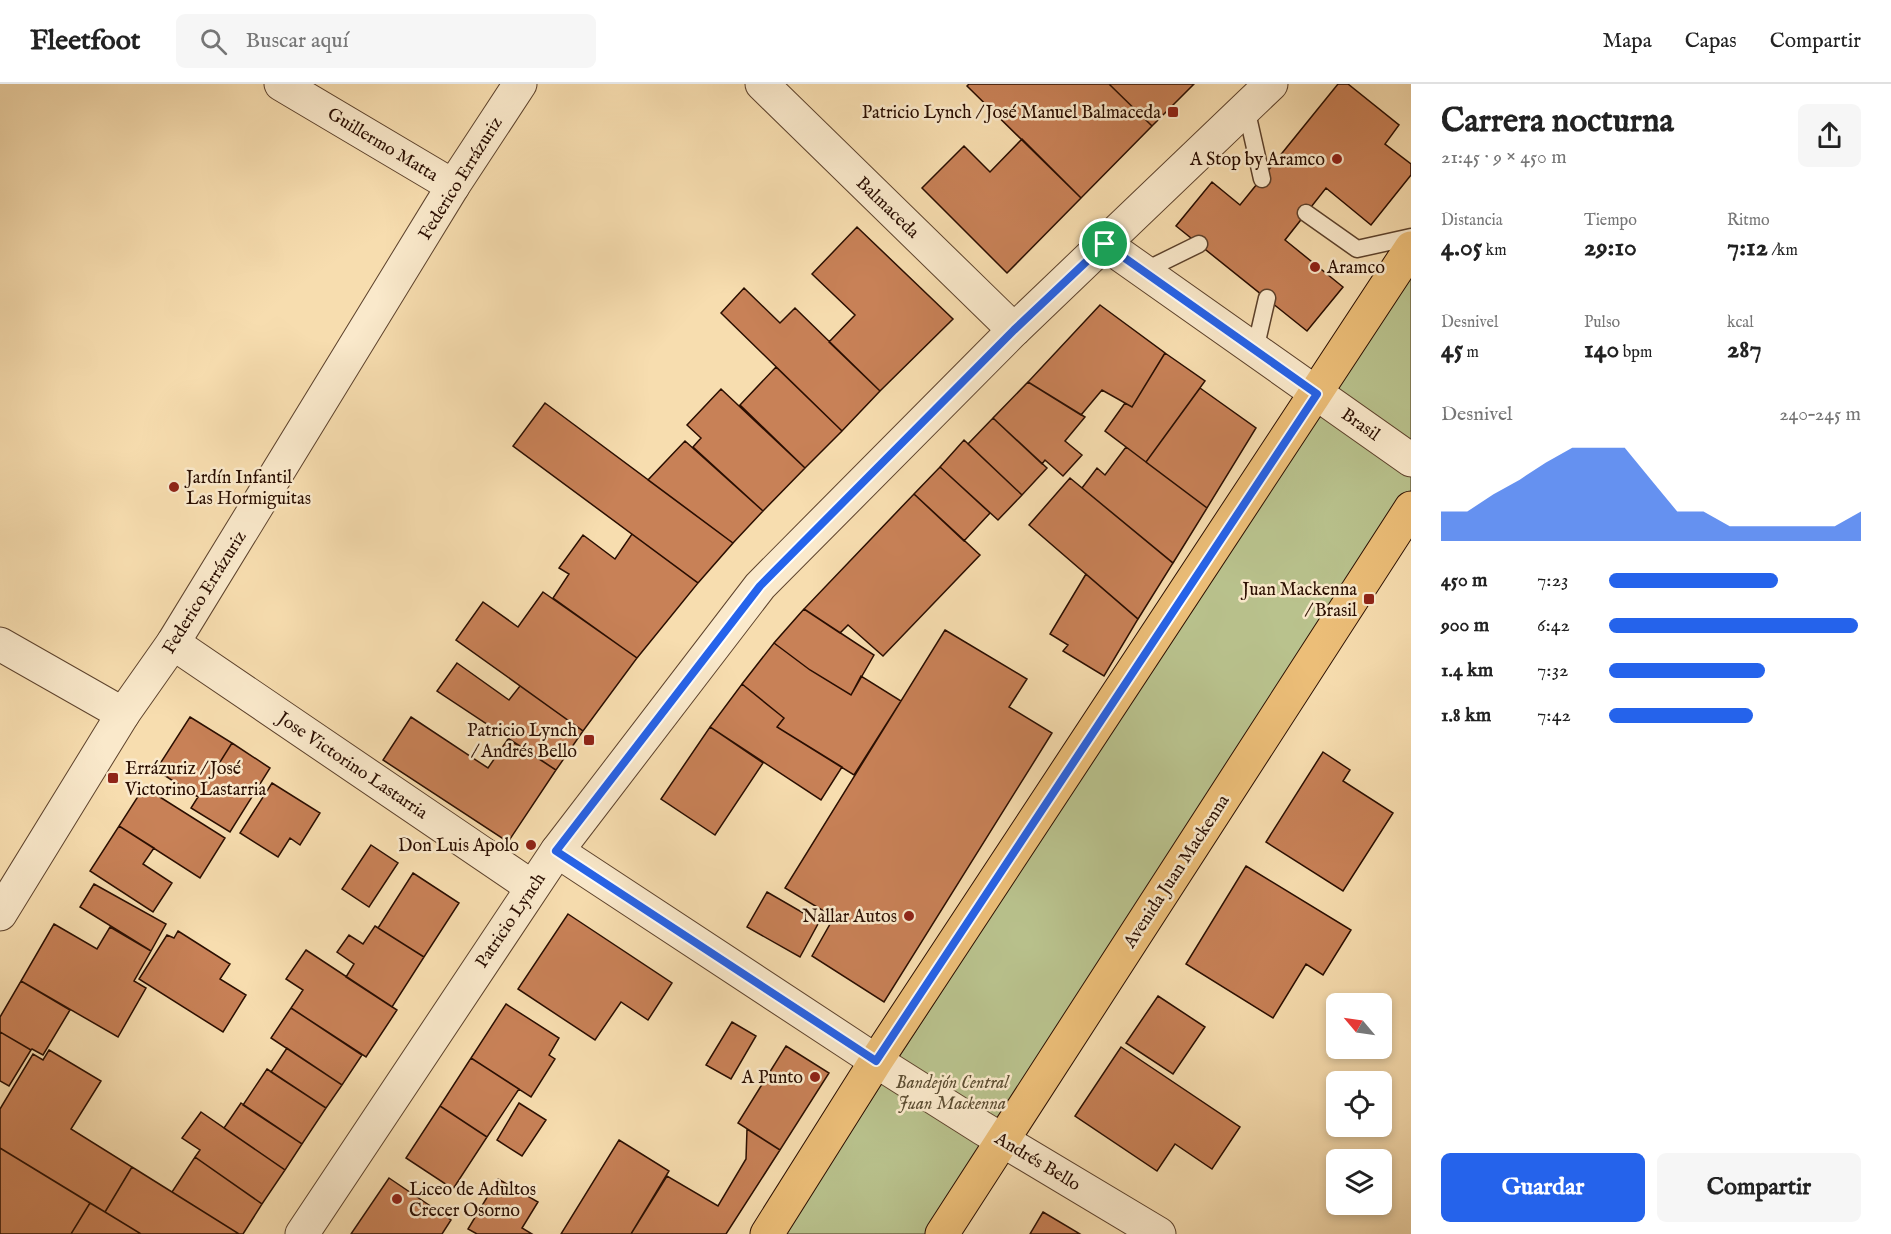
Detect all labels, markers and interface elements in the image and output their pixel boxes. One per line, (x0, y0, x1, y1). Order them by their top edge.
search box (176, 14, 596, 68)
text: Fleetfoot (30, 24, 140, 59)
icon: search (197, 25, 230, 58)
text: Buscar aquí (245, 27, 349, 55)
text: Mapa (1603, 28, 1652, 55)
text: Capas (1685, 28, 1737, 55)
text: Compartir (1770, 28, 1861, 55)
text: Carrera nocturna (1441, 101, 1674, 143)
place label: Patricio Lynch / José Manuel Balmaceda (862, 102, 1161, 125)
street label: Guillermo Matta (323, 103, 442, 188)
button: share (1798, 104, 1861, 167)
marker: Patricio Lynch / José Manuel Balmaceda (1166, 105, 1180, 119)
street label: Federico Errázuriz (414, 113, 508, 245)
text: 21:45 · 9 × 450 m (1441, 145, 1567, 170)
place label: A Stop by Aramco (1189, 149, 1325, 172)
marker: A Stop by Aramco (1330, 152, 1344, 166)
street label: Balmaceda (850, 172, 924, 244)
text: Distancia (1441, 211, 1503, 231)
text: Tiempo (1584, 211, 1637, 231)
text: Ritmo (1727, 211, 1770, 231)
pin (1079, 218, 1130, 269)
icon: arrive (1088, 227, 1121, 260)
text: 4.05 (1441, 231, 1482, 264)
text: 29:10 (1584, 231, 1637, 264)
text: 7:12 (1727, 231, 1768, 264)
text: km (1482, 241, 1507, 261)
text: /km (1768, 241, 1798, 261)
place label: Aramco (1326, 257, 1385, 280)
marker: Aramco (1308, 260, 1322, 274)
text: Desnivel (1441, 313, 1498, 333)
text: Pulso (1584, 313, 1620, 333)
text: kcal (1727, 313, 1754, 333)
text: 45 (1441, 333, 1463, 366)
text: 140 (1584, 333, 1619, 366)
text: 287 (1727, 333, 1762, 366)
text: m (1463, 343, 1479, 363)
text: bpm (1619, 343, 1652, 363)
text: Desnivel (1441, 402, 1513, 427)
text: 240–245 m (1779, 402, 1861, 427)
street label: Brasil (1336, 404, 1384, 447)
place label: Jardín Infantil Las Hormiguitas (184, 467, 311, 511)
marker: Jardín Infantil Las Hormiguitas (167, 480, 181, 494)
street label: Federico Errázuriz (158, 527, 252, 659)
text: 450 m (1441, 568, 1488, 593)
text: 7:23 (1537, 568, 1568, 593)
place label: Juan Mackenna / Brasil (1240, 579, 1357, 623)
marker: Juan Mackenna / Brasil (1362, 592, 1376, 606)
text: 900 m (1441, 613, 1489, 638)
text: 6:42 (1537, 613, 1570, 638)
text: 1.4 km (1441, 658, 1493, 683)
text: 7:32 (1537, 658, 1568, 683)
text: 1.8 km (1441, 703, 1491, 728)
text: 7:42 (1537, 703, 1571, 728)
street label: Jose Victorino Lastarria (271, 706, 432, 825)
place label: Patricio Lynch / Andrés Bello (467, 720, 577, 764)
marker: Patricio Lynch / Andrés Bello (582, 733, 596, 747)
place label: Errázuriz / José Victorino Lastarria (124, 758, 267, 802)
marker: Errázuriz / José Victorino Lastarria (106, 771, 120, 785)
street label: Avenida Juan Mackenna (1119, 791, 1236, 954)
place label: Don Luis Apolo (398, 835, 519, 858)
marker: Don Luis Apolo (524, 838, 538, 852)
street label: Patricio Lynch (471, 869, 552, 973)
place label: Nallar Autos (802, 906, 897, 929)
marker: Nallar Autos (902, 909, 916, 923)
north arrow (1326, 993, 1392, 1059)
map controls (1326, 993, 1392, 1215)
place label: A Punto (741, 1067, 803, 1090)
marker: A Punto (808, 1070, 822, 1084)
button: locate (1326, 1071, 1392, 1137)
park label: Bandejón Central Juan Mackenna (896, 1072, 1010, 1116)
street label: Andrés Bello (989, 1127, 1085, 1197)
button: layers (1326, 1149, 1392, 1215)
button: Guardar (1441, 1153, 1645, 1222)
button: Compartir (1657, 1153, 1861, 1222)
place label: Liceo de Adultos Crecer Osorno (409, 1179, 536, 1223)
marker: Liceo de Adultos Crecer Osorno (390, 1192, 404, 1206)

